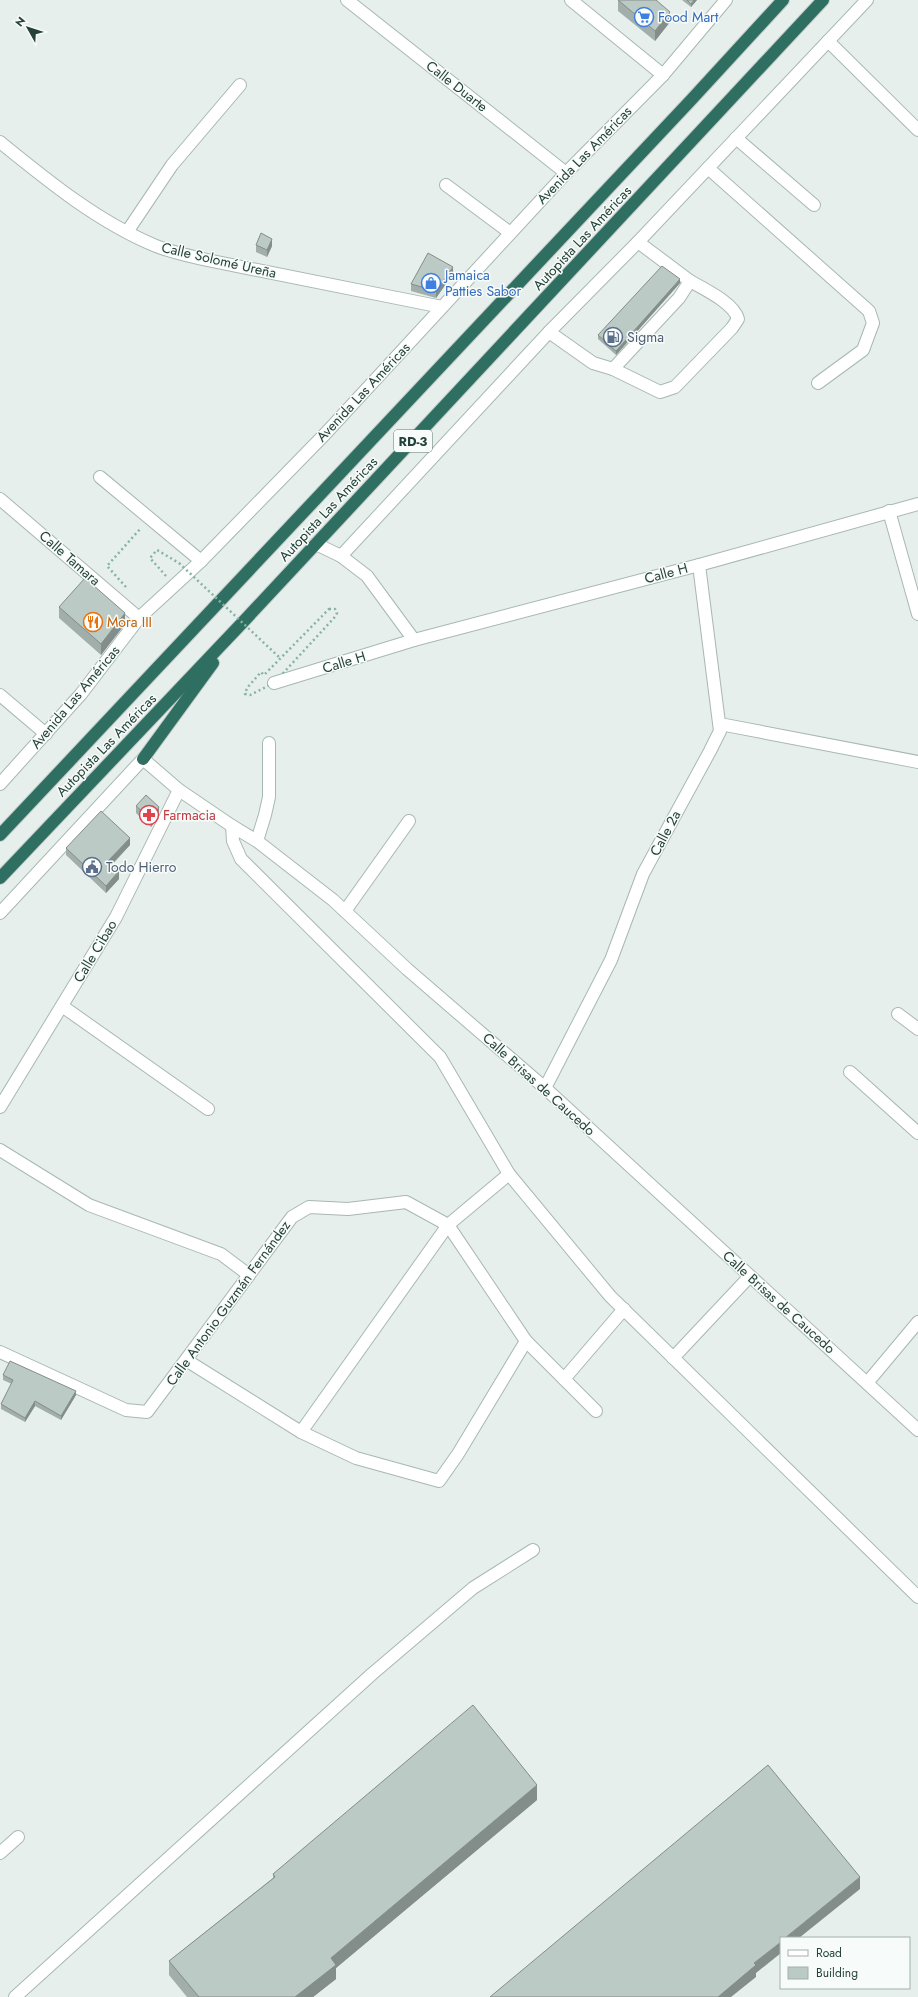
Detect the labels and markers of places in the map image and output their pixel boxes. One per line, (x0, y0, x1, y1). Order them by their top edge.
supermarket icon: Food Mart (633, 6, 655, 28)
place label: Food Mart (658, 7, 719, 27)
place label: Jamaica Patties Sabor (443, 265, 521, 301)
shop icon: Jamaica Patties Sabor (420, 272, 442, 294)
fuel station icon: Sigma (602, 326, 624, 348)
place label: Sigma (627, 327, 664, 347)
restaurant icon: Mora III (82, 611, 104, 633)
place label: Mora III (107, 612, 152, 632)
pharmacy icon: Farmacia (138, 804, 160, 826)
place label: Farmacia (163, 805, 216, 825)
public building icon: Todo Hierro (81, 856, 103, 878)
place label: Todo Hierro (106, 857, 177, 877)

